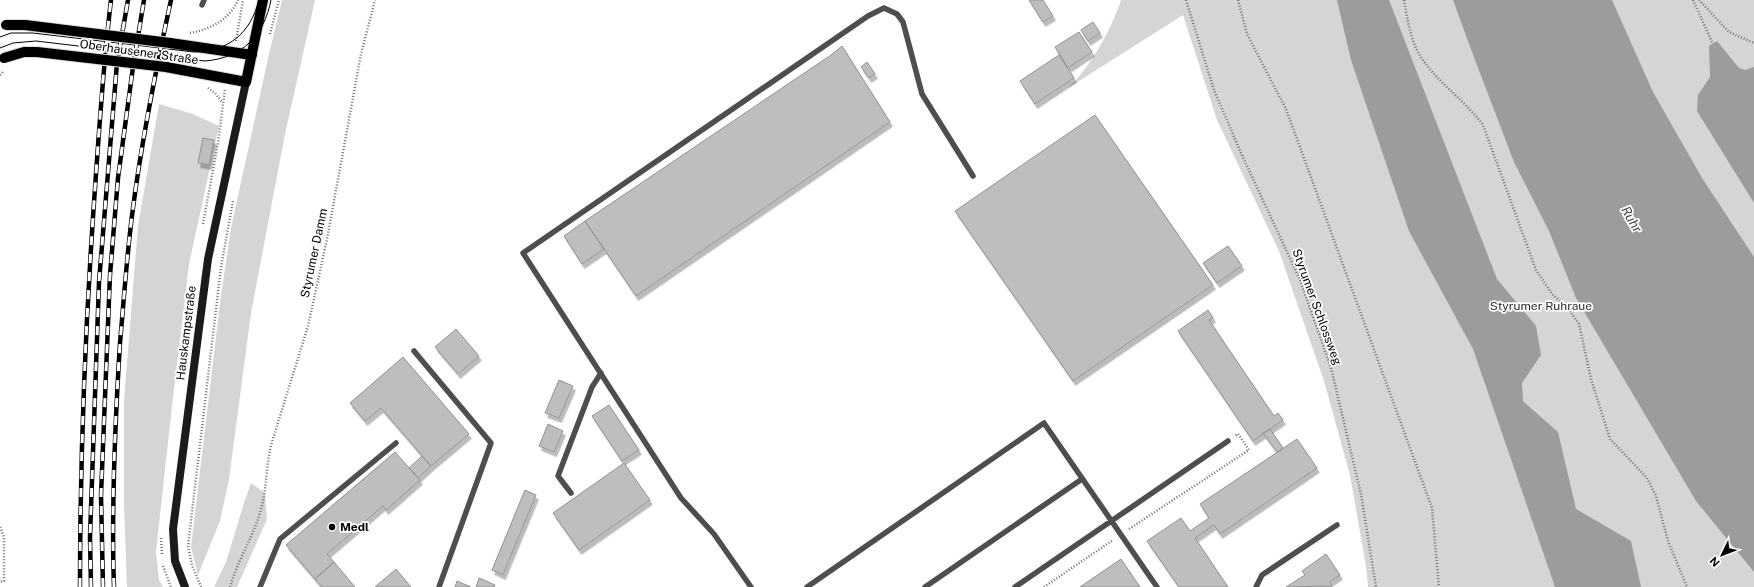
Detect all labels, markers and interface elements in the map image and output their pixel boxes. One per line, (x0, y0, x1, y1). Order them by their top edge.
street label: Oberhausener Straße (79, 37, 199, 67)
water label: Ruhr (1618, 203, 1645, 235)
street label: Styrumer Damm (298, 207, 330, 299)
street label: Styrumer Schlossweg (1289, 247, 1345, 367)
street label: Hauskampstraße (173, 285, 199, 381)
park label: Styrumer Ruhraue (1490, 299, 1592, 313)
place label: Medl (340, 520, 369, 534)
marker: Medl (327, 522, 337, 532)
north arrow (1702, 535, 1742, 575)
text: N (1707, 555, 1722, 569)

